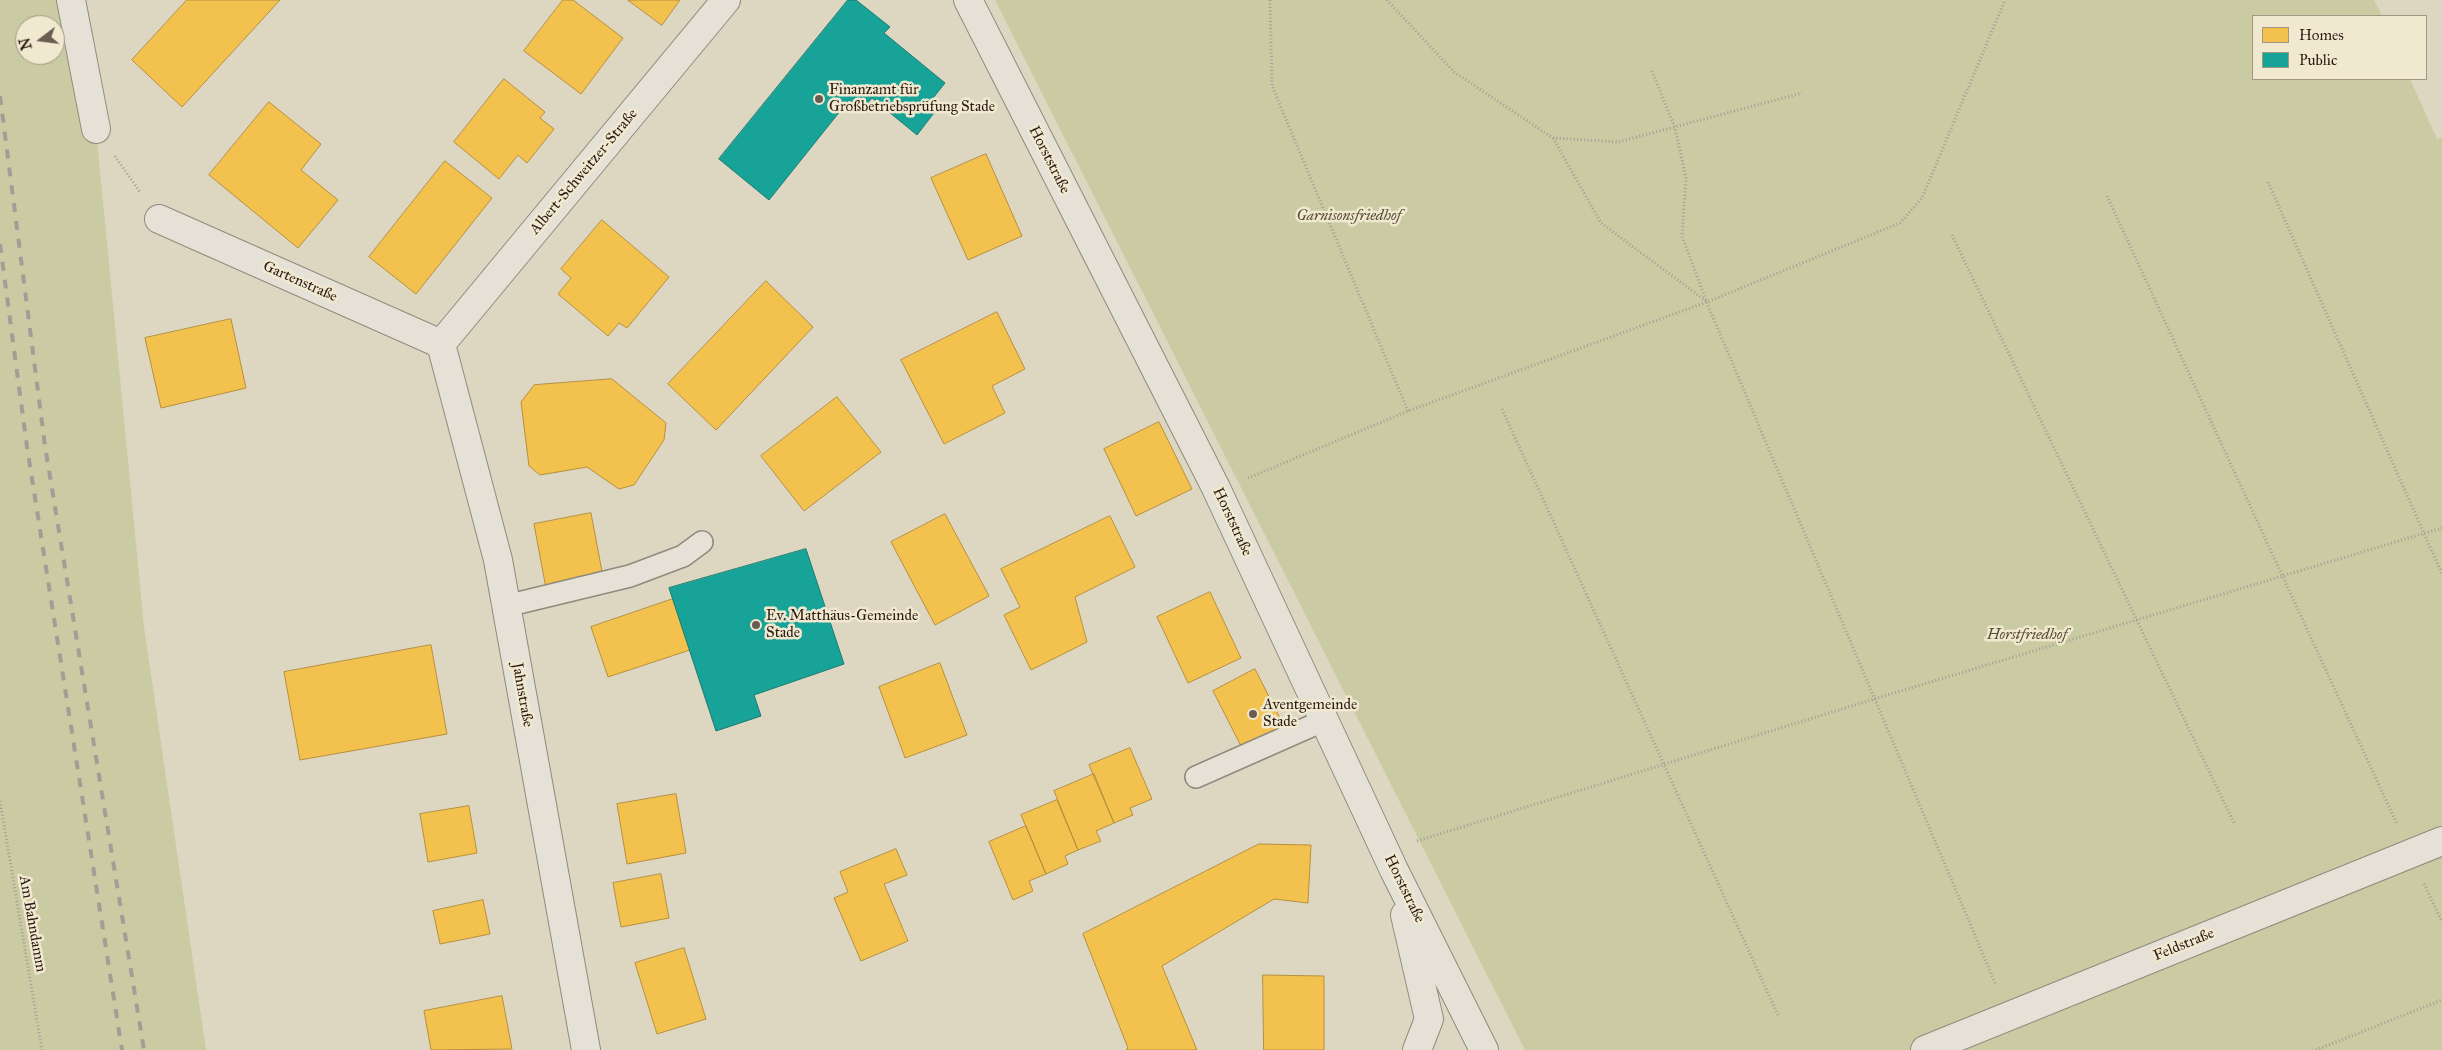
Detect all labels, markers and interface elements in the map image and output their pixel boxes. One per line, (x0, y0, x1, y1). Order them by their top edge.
north arrow (15, 15, 65, 65)
legend (2252, 15, 2427, 80)
text: Homes (2299, 26, 2344, 44)
text: N (16, 36, 36, 52)
text: Public (2299, 51, 2337, 69)
place label: Finanzamt für Großbetriebsprüfung Stade (829, 81, 995, 116)
marker: Finanzamt für Großbetriebsprüfung Stade (813, 93, 825, 105)
street label: Albert-Schweitzer-Straße (526, 106, 642, 238)
street label: Horststraße (1024, 123, 1074, 197)
park label: Garnisonsfriedhof (1296, 207, 1402, 225)
street label: Gartenstraße (260, 258, 340, 306)
street label: Horststraße (1208, 485, 1256, 559)
place label: Ev. Matthäus-Gemeinde Stade (766, 607, 918, 642)
marker: Ev. Matthäus-Gemeinde Stade (750, 619, 762, 631)
park label: Horstfriedhof (1987, 626, 2067, 644)
street label: Jahnstraße (507, 661, 537, 729)
place label: Aventgemeinde Stade (1263, 696, 1357, 731)
marker: Aventgemeinde Stade (1247, 708, 1259, 720)
street label: Horststraße (1380, 852, 1428, 926)
street label: Am Bahndamm (15, 874, 49, 974)
street label: Feldstraße (2151, 925, 2217, 965)

